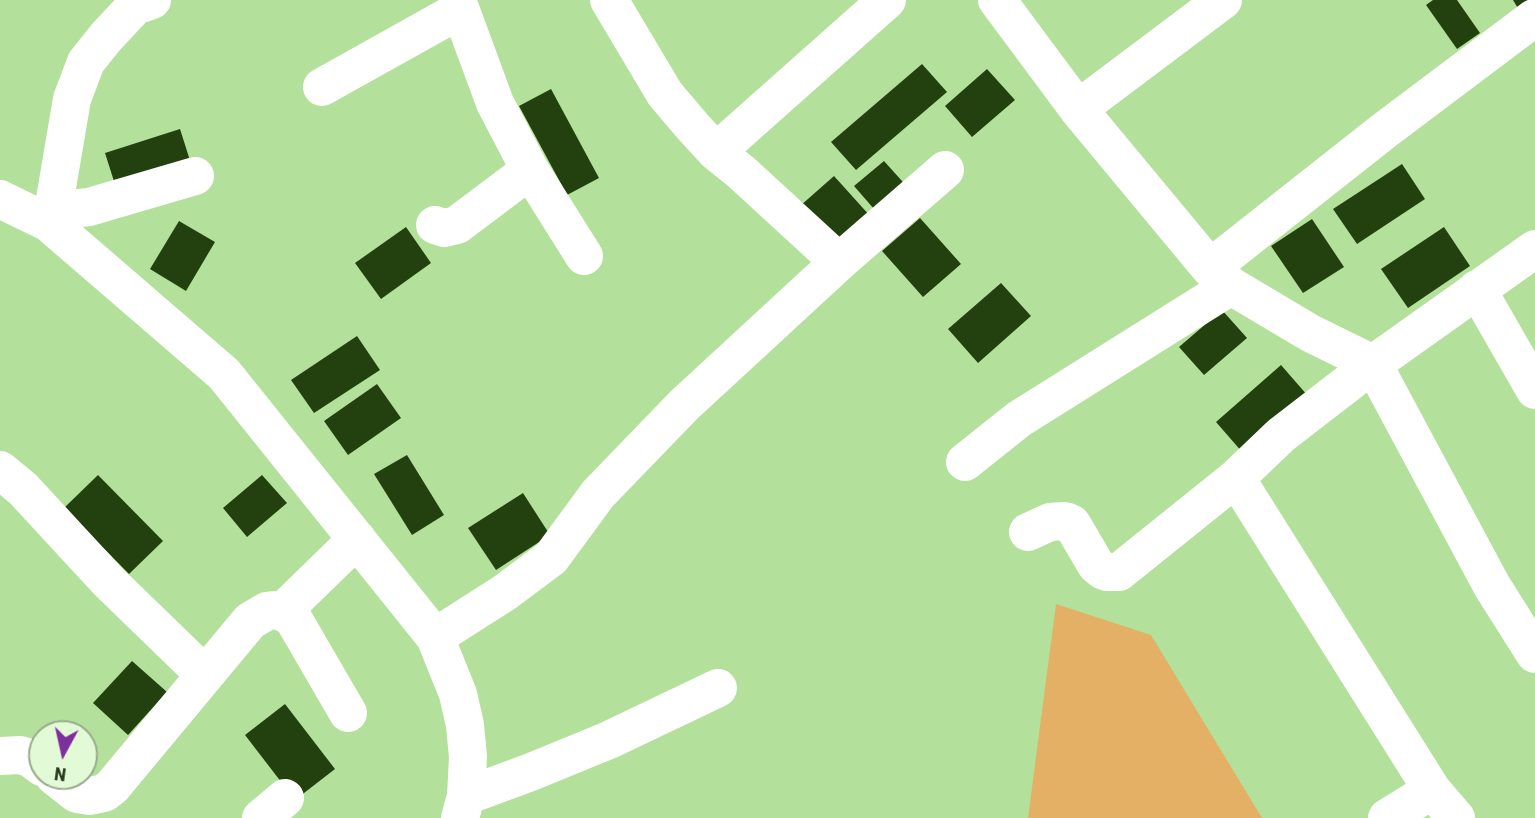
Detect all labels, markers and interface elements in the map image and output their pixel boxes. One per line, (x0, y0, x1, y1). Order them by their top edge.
north arrow (28, 720, 98, 790)
text: N (53, 762, 68, 787)

